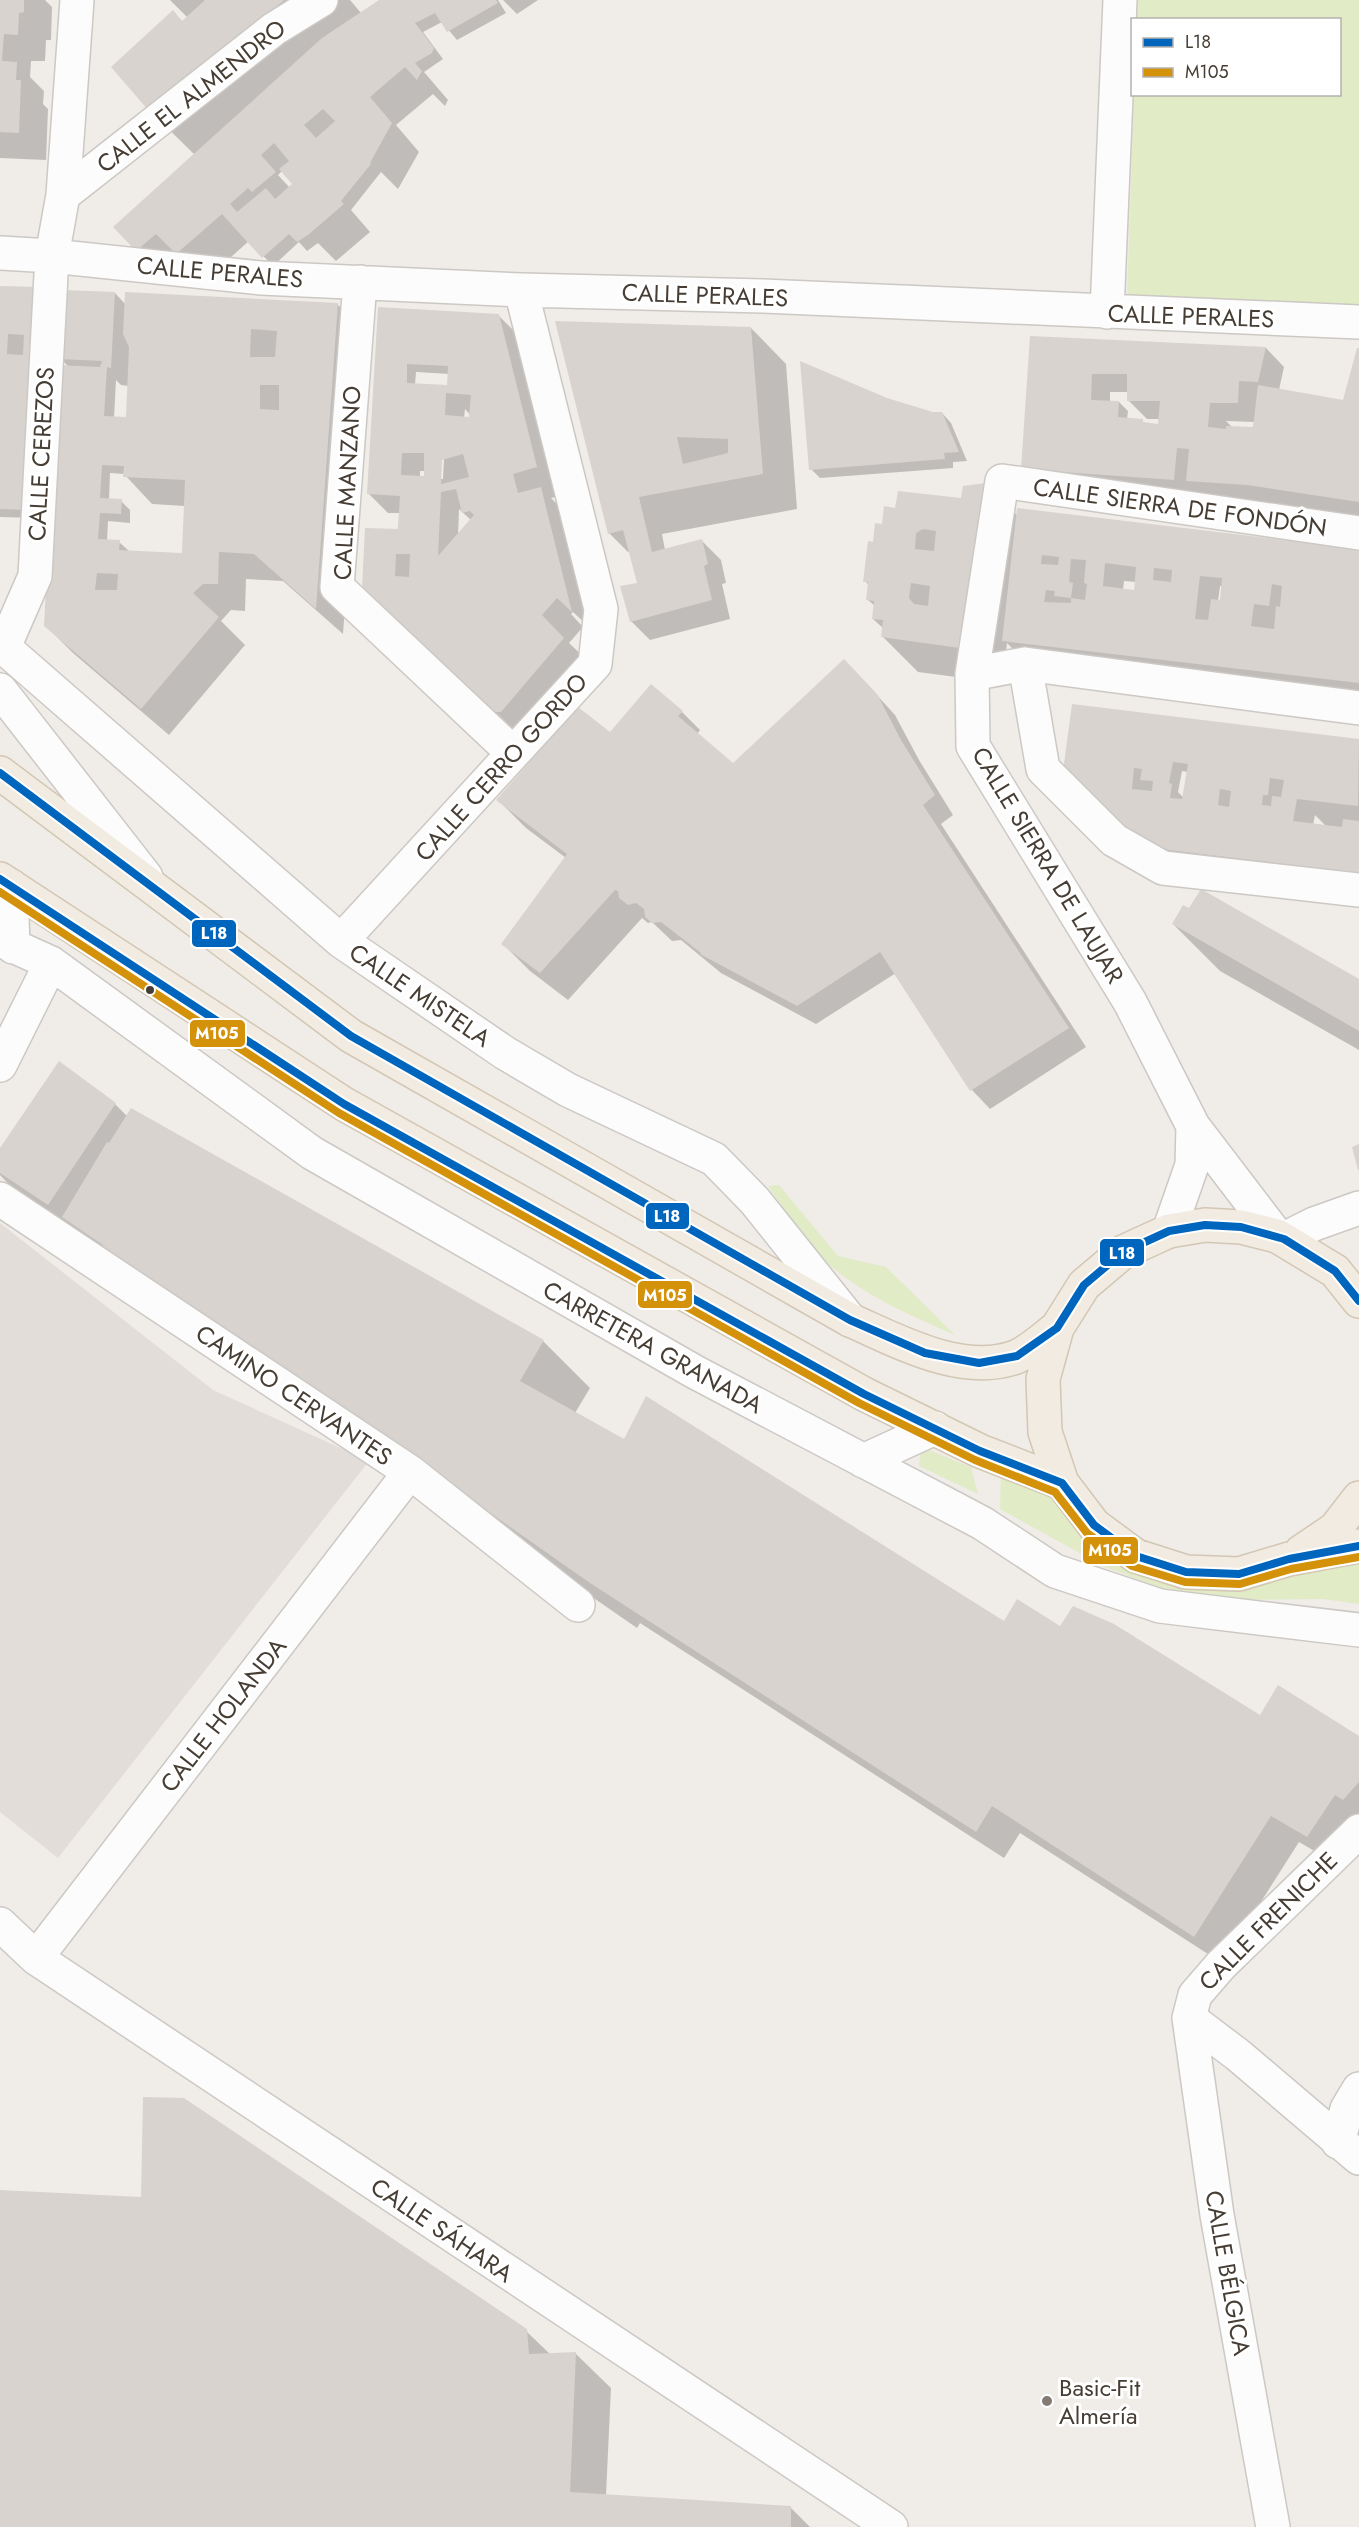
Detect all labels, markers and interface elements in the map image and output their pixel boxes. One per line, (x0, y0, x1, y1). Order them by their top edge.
street label: CALLE EL ALMENDRO (89, 11, 293, 181)
legend (1131, 18, 1341, 96)
text: L18 (1185, 29, 1211, 55)
text: M105 (1185, 59, 1229, 85)
street label: CALLE PERALES (135, 247, 305, 297)
street label: CALLE PERALES (621, 275, 789, 315)
street label: CALLE PERALES (1107, 296, 1275, 336)
street label: CALLE CEREZOS (19, 366, 63, 542)
street label: CALLE MANZANO (324, 385, 370, 581)
street label: CALLE SIERRA DE FONDÓN (1031, 469, 1329, 545)
street label: CALLE CERRO GORDO (407, 665, 595, 869)
street label: CALLE SIERRA DE LAUJAR (963, 740, 1133, 990)
line badge: L18 (191, 919, 237, 948)
text: L18 (201, 922, 227, 945)
street label: CALLE MISTELA (342, 935, 498, 1055)
unlabelled marker (144, 984, 156, 996)
line badge: M105 (189, 1019, 246, 1048)
text: M105 (195, 1022, 239, 1045)
line badge: L18 (645, 1202, 690, 1230)
text: L18 (654, 1205, 680, 1228)
line badge: L18 (1099, 1238, 1145, 1267)
text: L18 (1109, 1242, 1135, 1265)
street label: CARRETERA GRANADA (537, 1272, 769, 1422)
line badge: M105 (637, 1280, 693, 1309)
text: M105 (643, 1284, 687, 1307)
street label: CAMINO CERVANTES (189, 1316, 399, 1474)
line badge: M105 (1082, 1536, 1139, 1565)
text: M105 (1088, 1539, 1132, 1562)
street label: CALLE HOLANDA (152, 1630, 295, 1800)
street label: CALLE FRENICHE (1191, 1844, 1345, 1998)
street label: CALLE SÁHARA (364, 2169, 520, 2291)
street label: CALLE BÉLGICA (1196, 2188, 1260, 2358)
place label: Basic-Fit Almería (1059, 2370, 1141, 2433)
marker: Basic-Fit Almería (1040, 2394, 1054, 2408)

